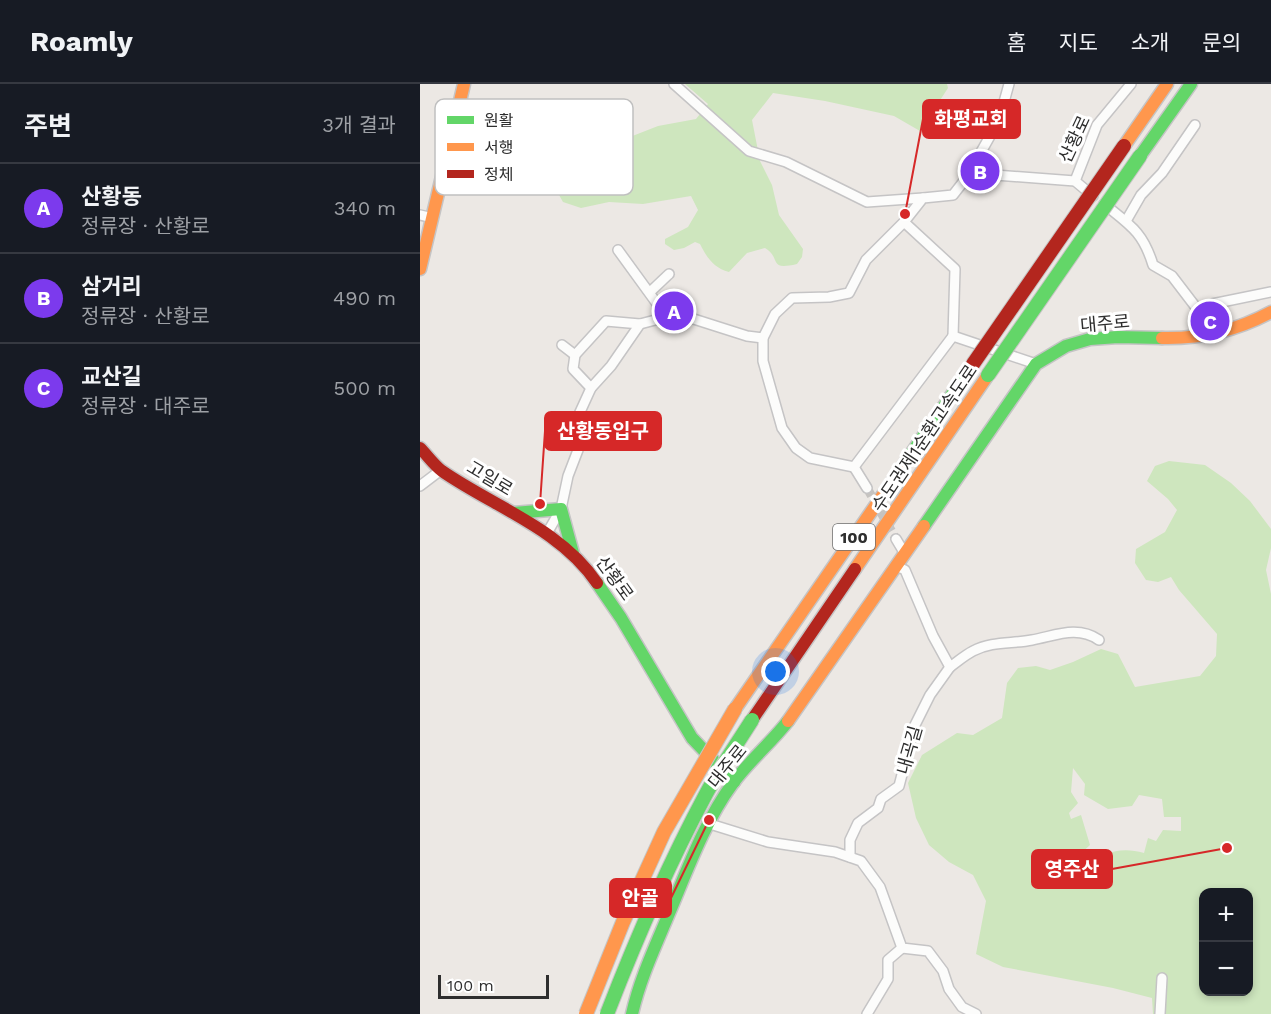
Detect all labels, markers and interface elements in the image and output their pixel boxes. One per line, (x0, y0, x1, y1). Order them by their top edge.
text: Roamly (30, 25, 133, 58)
text: 홈 (1007, 30, 1026, 55)
text: 지도 (1059, 30, 1098, 55)
text: 소개 (1131, 30, 1169, 55)
text: 문의 (1202, 30, 1241, 55)
legend (435, 99, 633, 195)
callout: 화평교회 (923, 100, 1020, 138)
text: 화평교회 (934, 107, 1008, 131)
text: 주변 (24, 111, 72, 141)
text: 원활 (484, 111, 514, 130)
street label: 산황로 (1054, 112, 1094, 166)
text: 3개 결과 (322, 113, 396, 137)
text: 서행 (484, 138, 513, 157)
pin: B (960, 148, 1000, 194)
text: 정체 (484, 165, 513, 184)
text: 산황동 (81, 184, 142, 209)
text: A (37, 196, 50, 220)
text: 340 m (334, 196, 396, 220)
text: 정류장 · 산황로 (81, 214, 210, 238)
text: 삼거리 (81, 274, 142, 299)
text: B (37, 286, 50, 310)
text: 490 m (333, 286, 396, 310)
pin: A (654, 288, 694, 334)
pin: C (1190, 298, 1230, 344)
text: 정류장 · 산황로 (81, 304, 210, 328)
street label: 대주로 (1079, 310, 1131, 336)
street label: 수도권제1순환고속도로 (867, 361, 981, 515)
text: 교산길 (81, 364, 142, 389)
text: C (37, 376, 50, 400)
text: 500 m (334, 376, 396, 400)
text: 정류장 · 대주로 (81, 394, 210, 418)
callout: 산황동입구 (545, 412, 661, 450)
text: 산황동입구 (557, 419, 649, 443)
street label: 고일로 (463, 456, 517, 500)
road number: 100 (833, 524, 875, 550)
street label: 산황로 (592, 552, 638, 604)
your location (761, 657, 790, 686)
street label: 내곡길 (892, 723, 926, 777)
street label: 대주로 (703, 740, 751, 792)
callout: 영주산 (1032, 850, 1112, 888)
text: 영주산 (1044, 857, 1100, 881)
callout: 안골 (610, 879, 671, 917)
text: 안골 (622, 886, 658, 910)
map controls (1199, 888, 1253, 996)
button: + (1199, 888, 1253, 942)
button: − (1199, 942, 1253, 996)
scale bar (438, 972, 549, 1000)
text: 100 m (447, 976, 494, 995)

